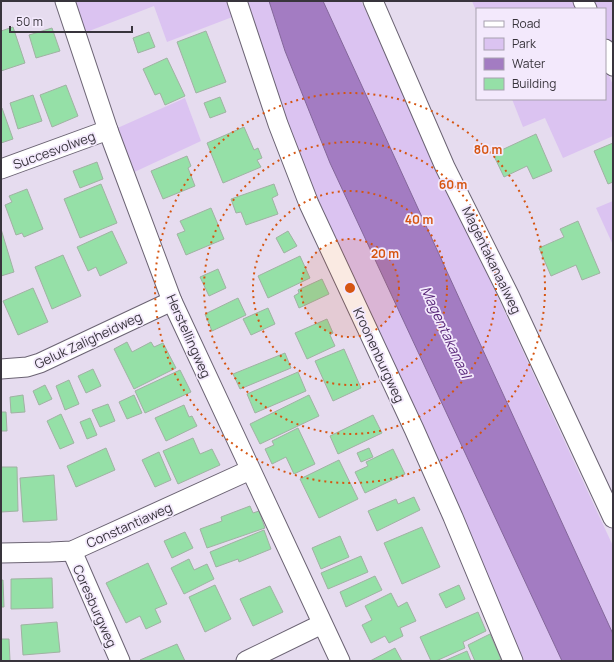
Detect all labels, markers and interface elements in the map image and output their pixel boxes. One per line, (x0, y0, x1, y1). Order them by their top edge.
scale bar (10, 8, 132, 34)
legend (476, 8, 606, 100)
text: 50 m (16, 13, 43, 30)
text: Road (512, 15, 540, 32)
text: Park (512, 35, 537, 52)
text: Water (512, 55, 546, 72)
text: Building (512, 75, 556, 92)
street label: Succesvolweg (11, 127, 97, 173)
text: 80 m (474, 141, 502, 158)
text: 60 m (439, 176, 467, 193)
street label: Magentakanaalweg (458, 203, 526, 317)
text: 40 m (405, 211, 433, 228)
text: 20 m (371, 245, 399, 262)
centre of rings (343, 281, 357, 295)
water label: Magentakanaal (417, 283, 477, 382)
street label: Herstellingweg (163, 291, 215, 381)
street label: Kroonenburgweg (349, 305, 409, 405)
street label: Geluk Zaligheidweg (31, 307, 145, 373)
street label: Constantiaweg (83, 498, 175, 552)
street label: Coresburgweg (69, 562, 121, 650)

